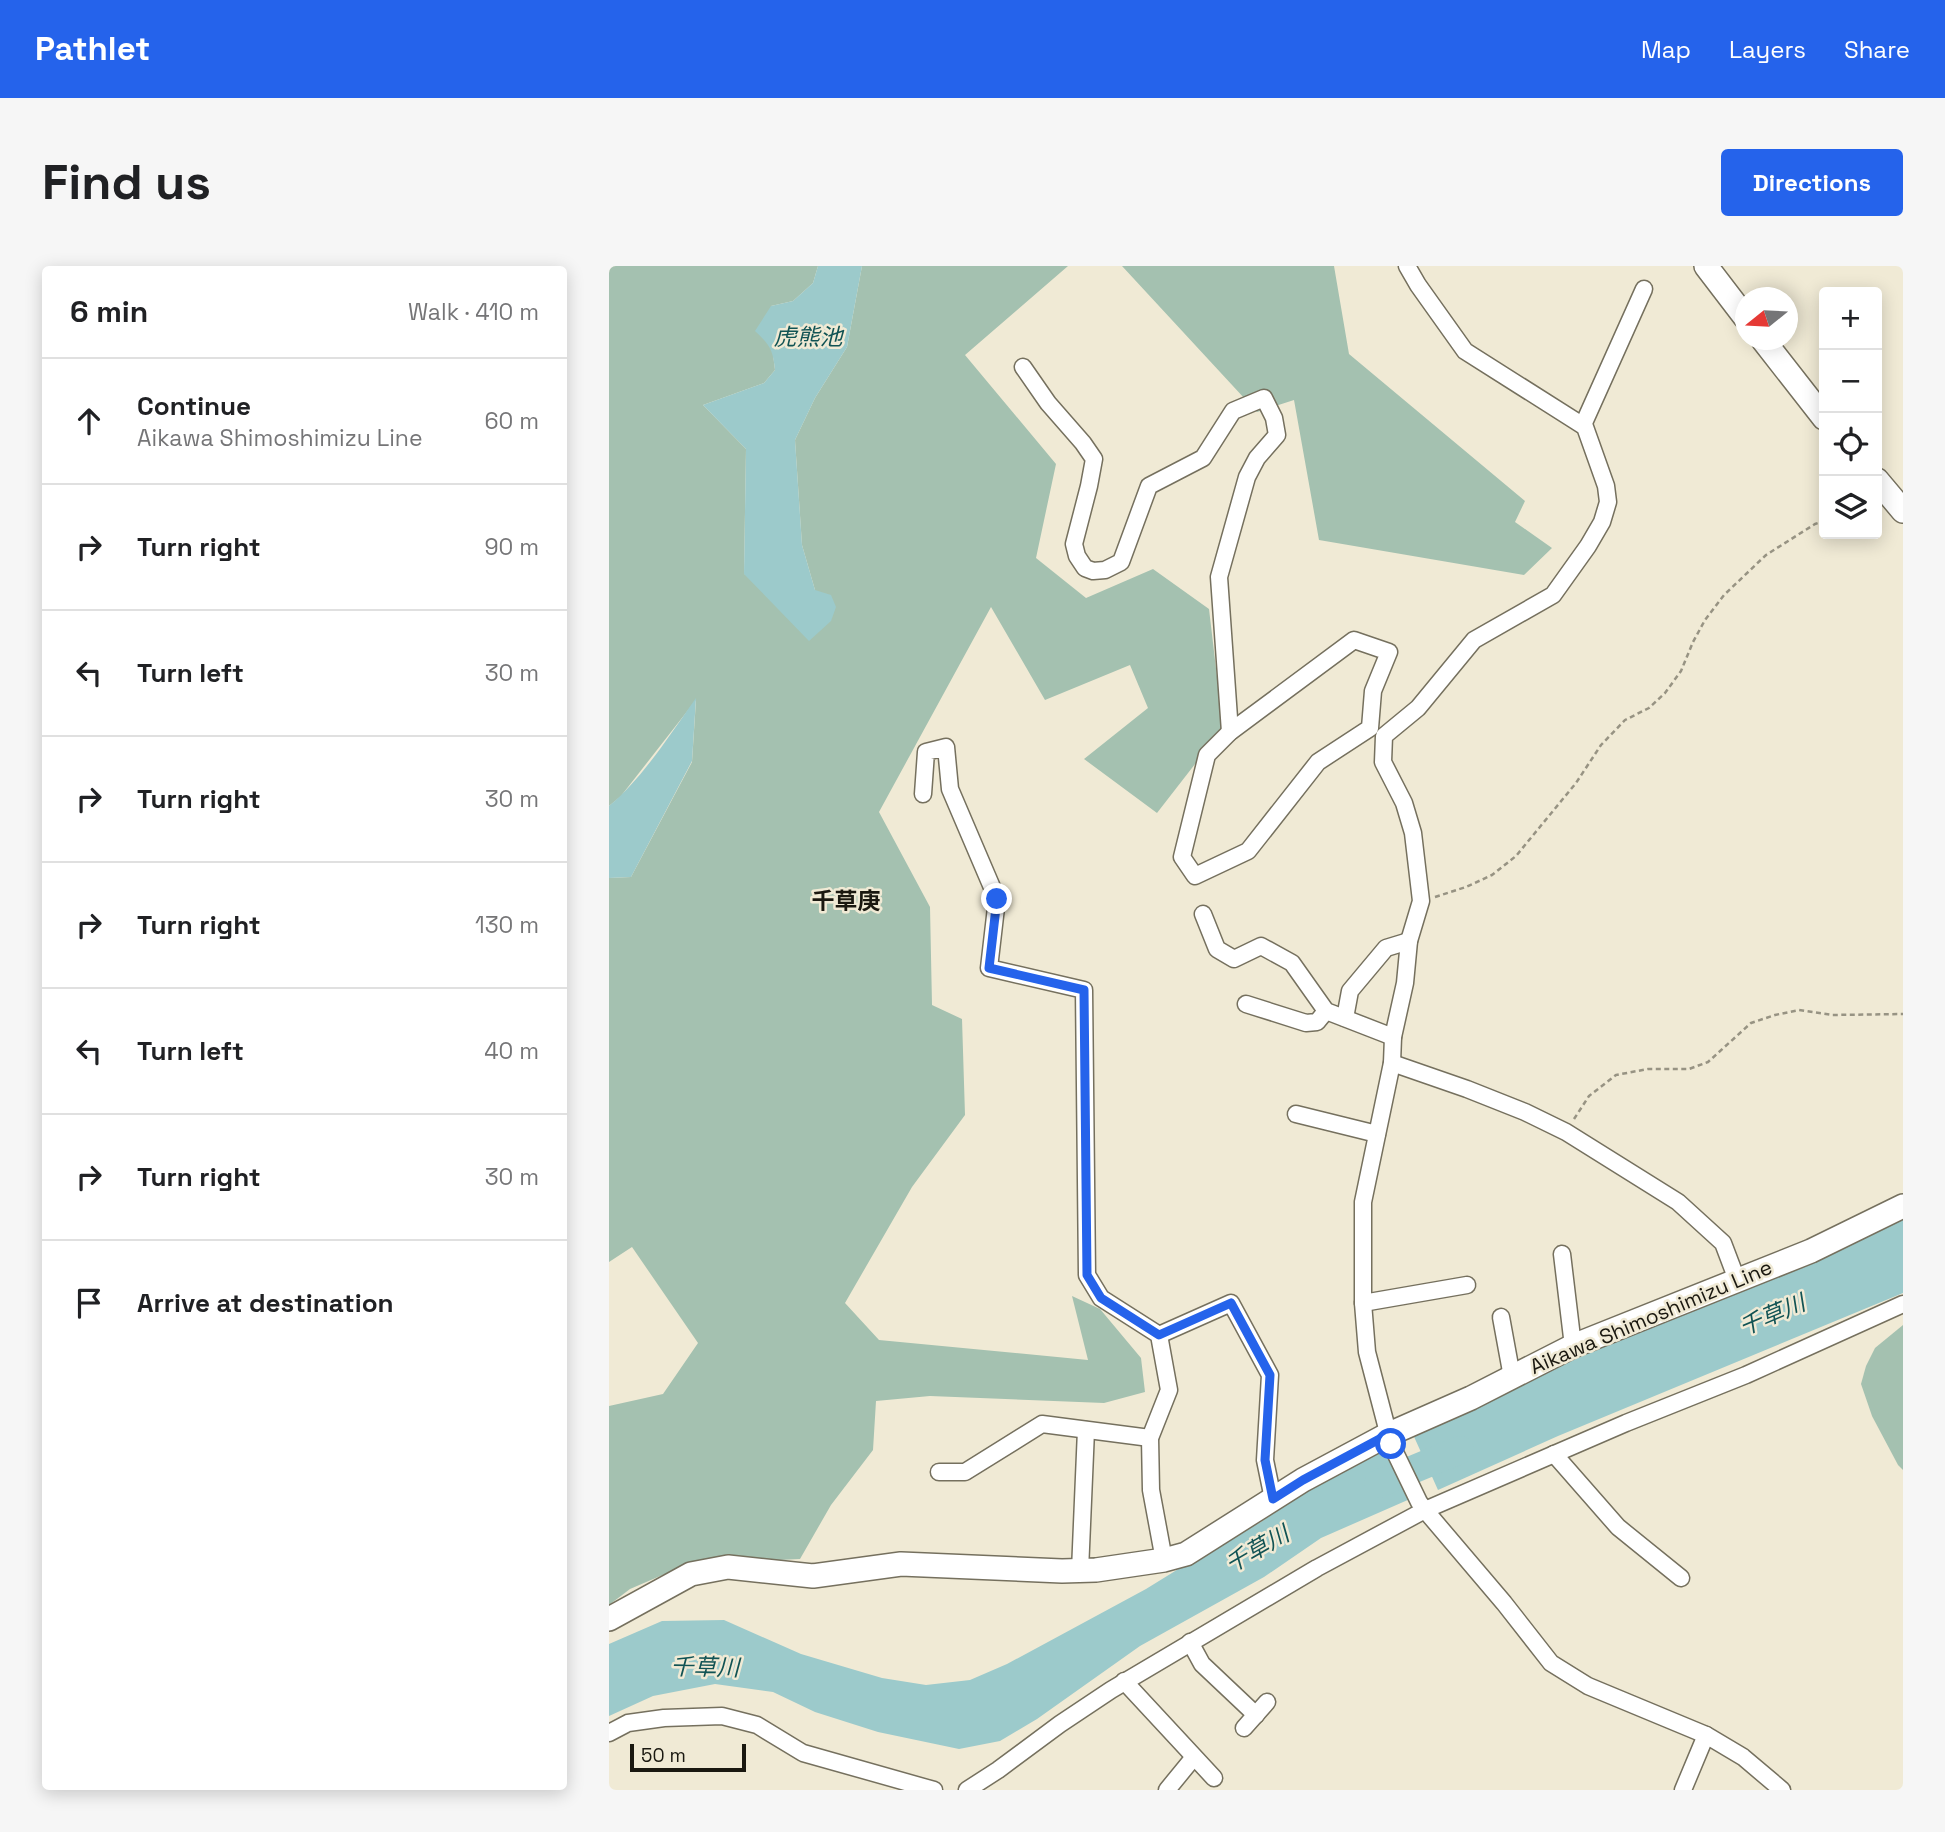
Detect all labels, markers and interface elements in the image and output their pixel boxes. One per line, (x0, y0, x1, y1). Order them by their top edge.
text: Pathlet (35, 28, 150, 70)
text: Map (1641, 34, 1691, 65)
text: Layers (1729, 34, 1806, 65)
text: Share (1844, 34, 1910, 65)
button: Directions (1721, 149, 1903, 216)
text: Find us (42, 151, 211, 213)
north arrow (1735, 287, 1798, 350)
map controls (1819, 287, 1882, 539)
button: + (1819, 287, 1882, 350)
text: 6 min (70, 292, 148, 331)
text: Walk · 410 m (408, 297, 539, 327)
water label: 虎熊池 (774, 322, 845, 352)
button: − (1819, 350, 1882, 413)
text: Continue (137, 389, 251, 423)
icon: ahead (70, 402, 108, 440)
text: 60 m (484, 406, 539, 436)
button: locate (1819, 413, 1882, 476)
text: Aikawa Shimoshimizu Line (137, 423, 423, 453)
button: layers (1819, 476, 1882, 539)
icon: right (70, 528, 108, 566)
text: Turn right (137, 530, 261, 564)
text: 90 m (484, 532, 539, 562)
icon: left (70, 654, 108, 692)
text: Turn left (137, 656, 244, 690)
text: 30 m (485, 658, 539, 688)
icon: right (70, 780, 108, 818)
text: Turn right (137, 782, 261, 816)
text: 30 m (485, 784, 539, 814)
route end (981, 883, 1012, 914)
district label: 千草庚 (812, 886, 881, 916)
icon: right (70, 906, 108, 944)
text: Turn right (137, 908, 261, 942)
text: 130 m (475, 910, 539, 940)
icon: left (70, 1032, 108, 1070)
text: Turn left (137, 1034, 244, 1068)
text: 40 m (484, 1036, 539, 1066)
icon: right (70, 1158, 108, 1196)
text: Turn right (137, 1160, 261, 1194)
text: 30 m (485, 1162, 539, 1192)
street label: Aikawa Shimoshimizu Line (1526, 1253, 1776, 1380)
icon: arrive (70, 1284, 108, 1322)
text: Arrive at destination (137, 1286, 394, 1320)
water label: 千草川 (1734, 1287, 1812, 1342)
route start (1375, 1428, 1406, 1459)
water label: 千草川 (1220, 1517, 1297, 1579)
water label: 千草川 (670, 1651, 743, 1683)
scale bar (630, 1741, 745, 1773)
text: 50 m (641, 1743, 686, 1768)

